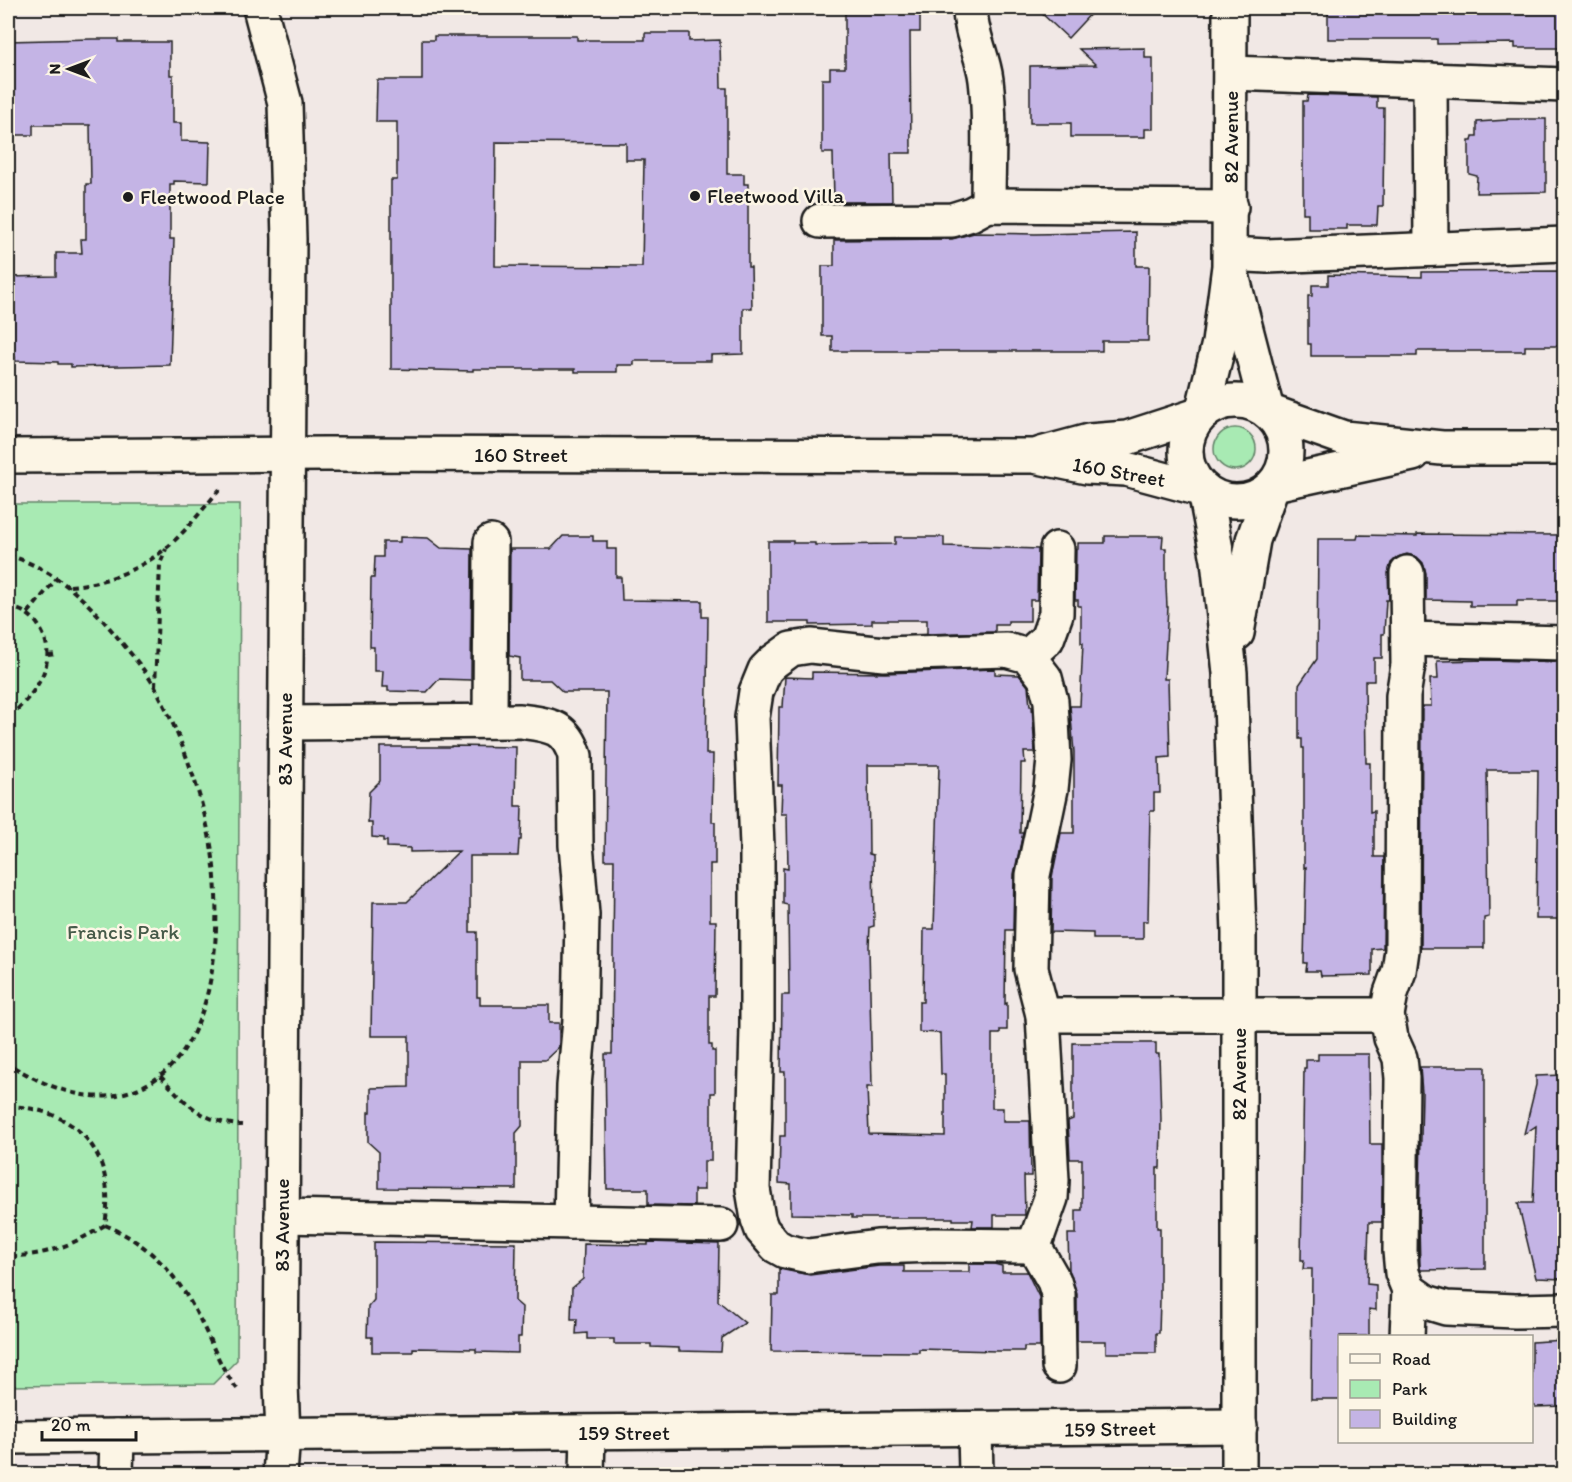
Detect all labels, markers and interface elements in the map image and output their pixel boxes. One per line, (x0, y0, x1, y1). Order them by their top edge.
north arrow (39, 39, 99, 99)
text: N (45, 64, 64, 74)
street label: 82 Avenue (1218, 91, 1243, 183)
place label: Fleetwood Villa (707, 183, 844, 208)
place label: Fleetwood Place (140, 184, 285, 209)
marker: Fleetwood Villa (688, 189, 702, 203)
marker: Fleetwood Place (121, 190, 135, 204)
street label: 160 Street (474, 442, 568, 467)
street label: 160 Street (1071, 451, 1168, 492)
street label: 83 Avenue (272, 692, 297, 786)
park label: Francis Park (67, 919, 179, 944)
street label: 82 Avenue (1226, 1028, 1251, 1120)
street label: 83 Avenue (269, 1178, 294, 1272)
legend (1338, 1335, 1533, 1443)
text: Road (1392, 1348, 1431, 1370)
text: Park (1392, 1378, 1427, 1400)
scale bar (42, 1404, 136, 1442)
text: Building (1392, 1408, 1458, 1430)
text: 20 m (51, 1414, 91, 1436)
street label: 159 Street (1064, 1415, 1156, 1442)
street label: 159 Street (578, 1420, 670, 1445)

